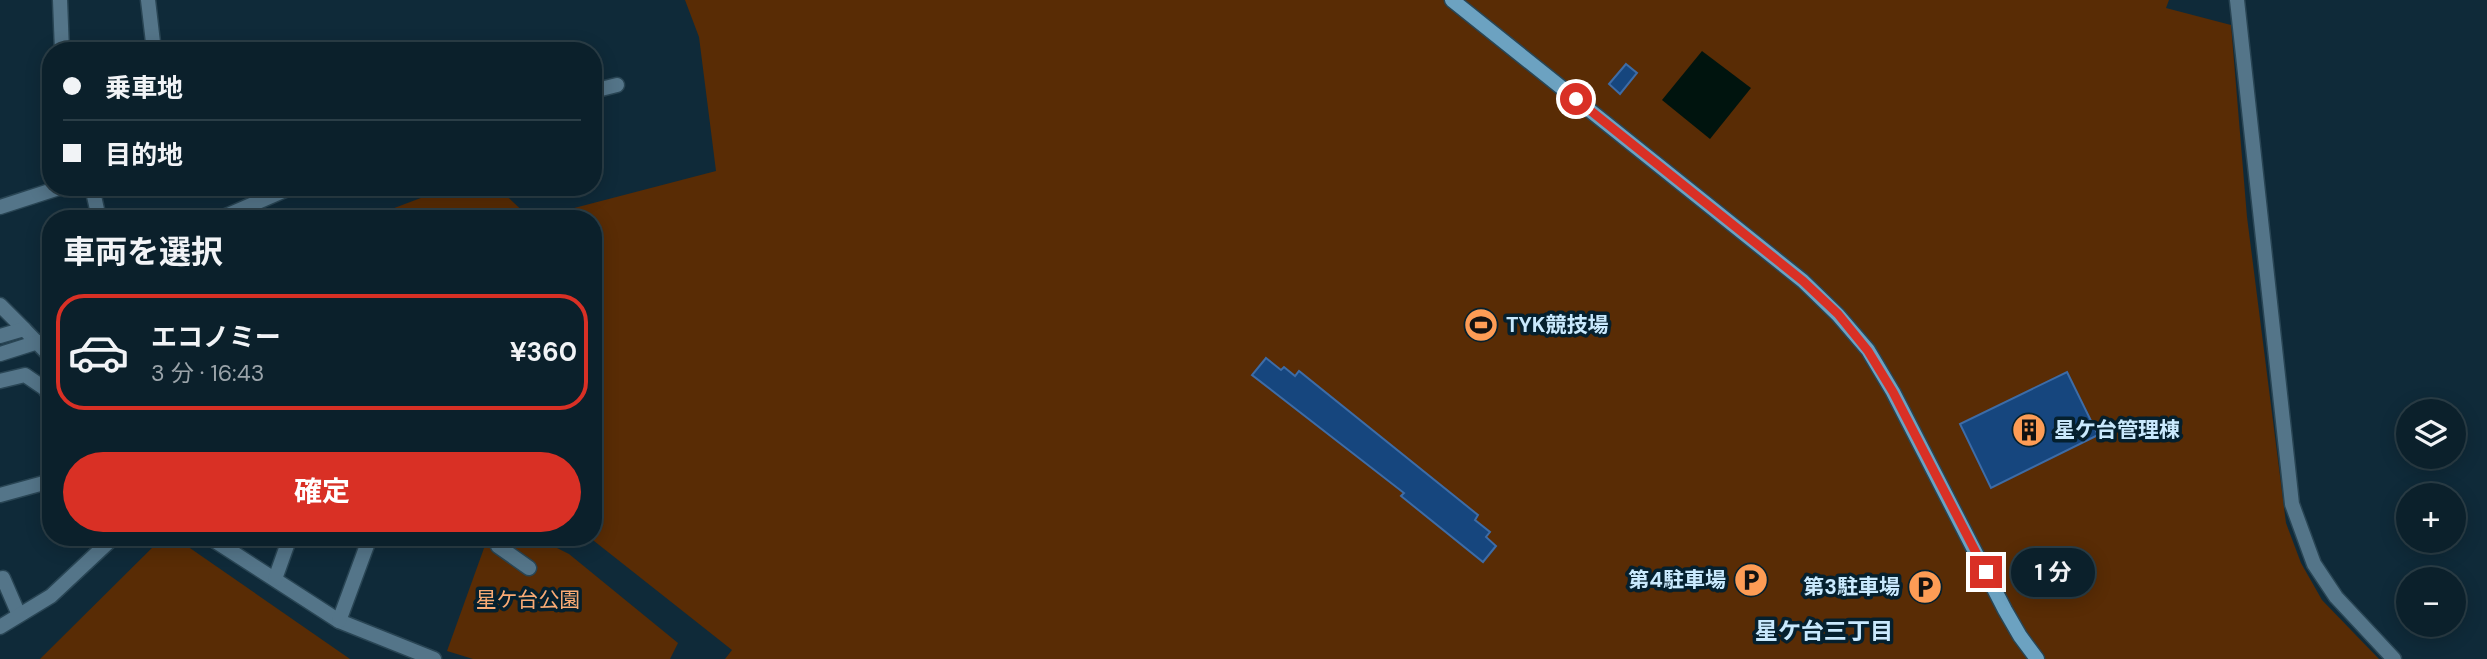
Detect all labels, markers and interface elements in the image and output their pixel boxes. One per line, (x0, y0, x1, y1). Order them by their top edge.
text: 乗車地 (105, 71, 183, 105)
route start (1560, 83, 1592, 115)
text: 目的地 (105, 138, 183, 172)
text: 車両を選択 (63, 231, 223, 273)
sports icon: TYK競技場 (1462, 306, 1500, 344)
place label: TYK競技場 (1506, 311, 1609, 339)
text: エコノミー (151, 320, 281, 354)
icon: car (67, 321, 130, 384)
text: ¥360 (510, 335, 577, 369)
text: 3 分 · 16:43 (151, 358, 264, 388)
map controls (2396, 399, 2466, 637)
button: layers (2396, 399, 2466, 469)
building icon: 星ケ台管理棟 (2010, 411, 2048, 449)
place label: 星ケ台管理棟 (2054, 416, 2180, 444)
button: 確定 (63, 452, 581, 532)
button: + (2396, 483, 2466, 553)
callout: 1 分 (2010, 548, 2094, 596)
route end (1970, 556, 2002, 588)
text: 1 分 (2035, 557, 2071, 587)
parking icon: 第4駐車場 (1732, 561, 1770, 599)
place label: 第4駐車場 (1628, 566, 1726, 594)
button: − (2396, 567, 2466, 637)
parking icon: 第3駐車場 (1906, 568, 1944, 606)
place label: 第3駐車場 (1803, 573, 1900, 601)
park label: 星ケ台公園 (476, 586, 581, 614)
district label: 星ケ台三丁目 (1755, 616, 1893, 646)

